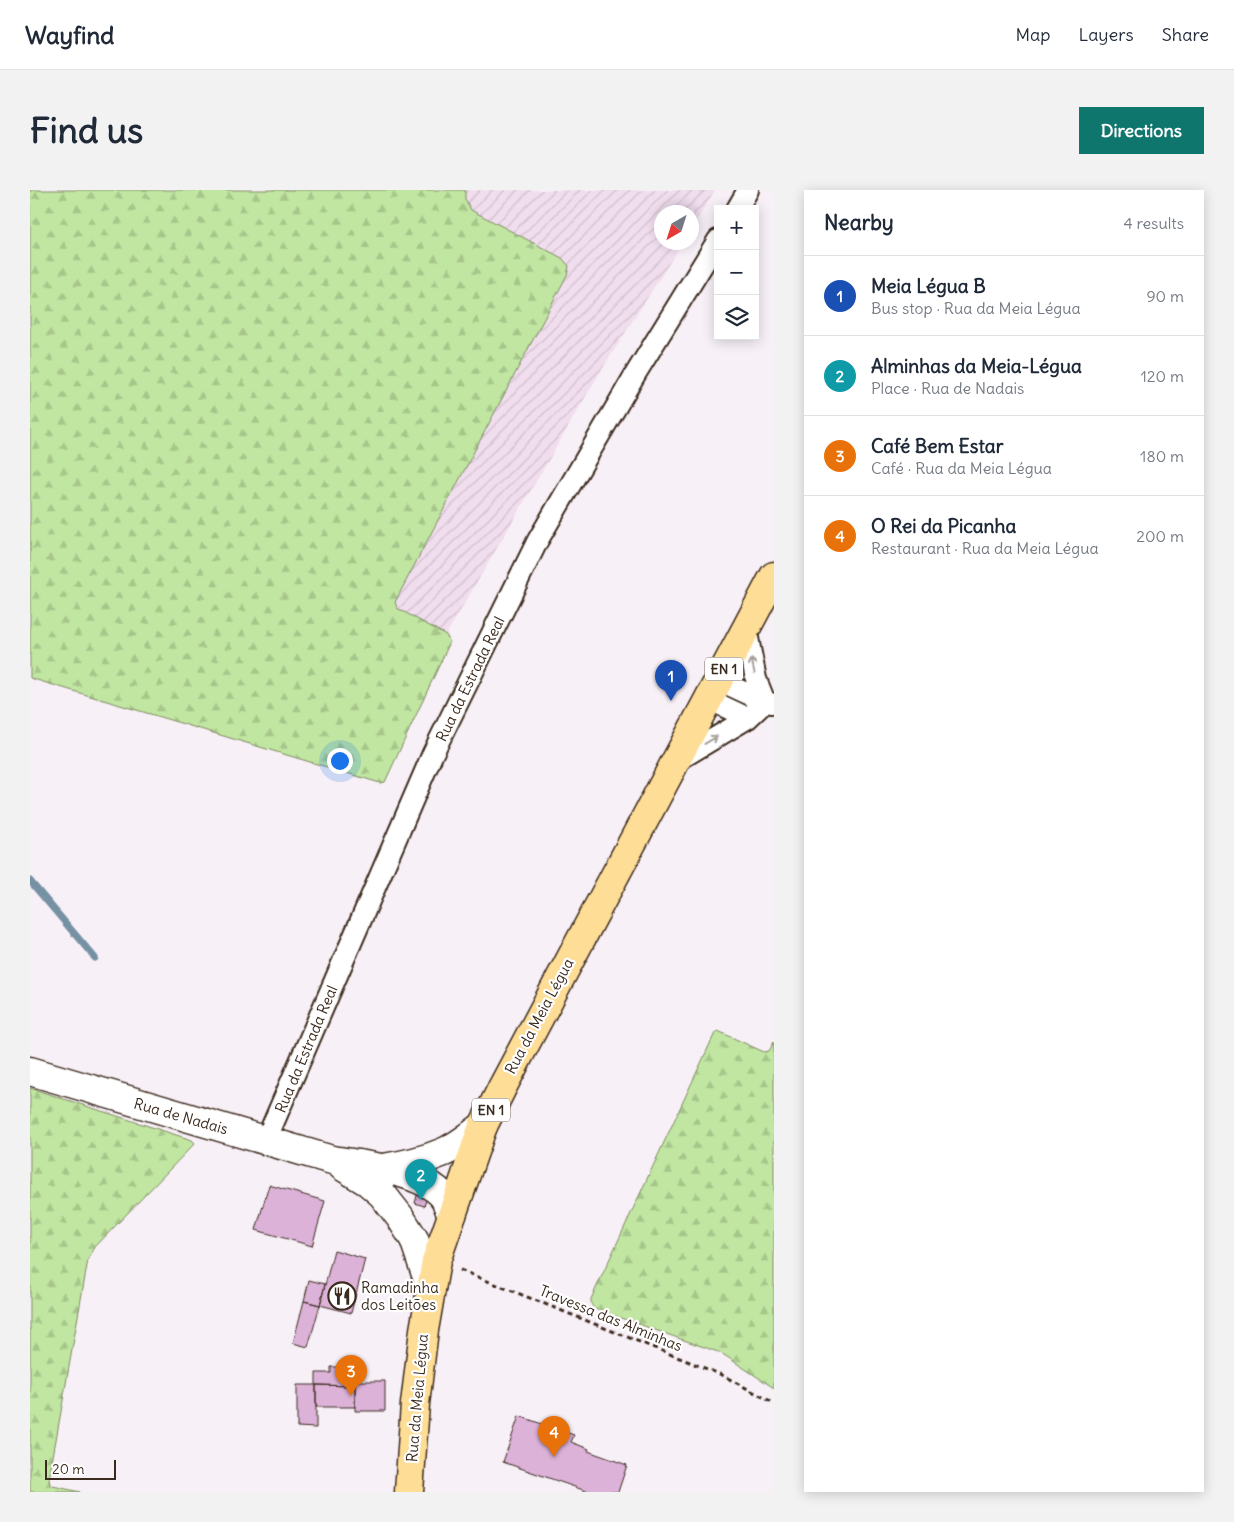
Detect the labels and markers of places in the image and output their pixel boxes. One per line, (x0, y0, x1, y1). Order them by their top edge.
pin: 1 (655, 660, 687, 701)
pin: 2 (405, 1159, 437, 1200)
place label: Ramadinha dos Leitões (361, 1278, 439, 1314)
restaurant icon: Ramadinha dos Leitões (327, 1281, 357, 1311)
pin: 3 (335, 1355, 367, 1396)
pin: 4 (538, 1416, 570, 1457)

